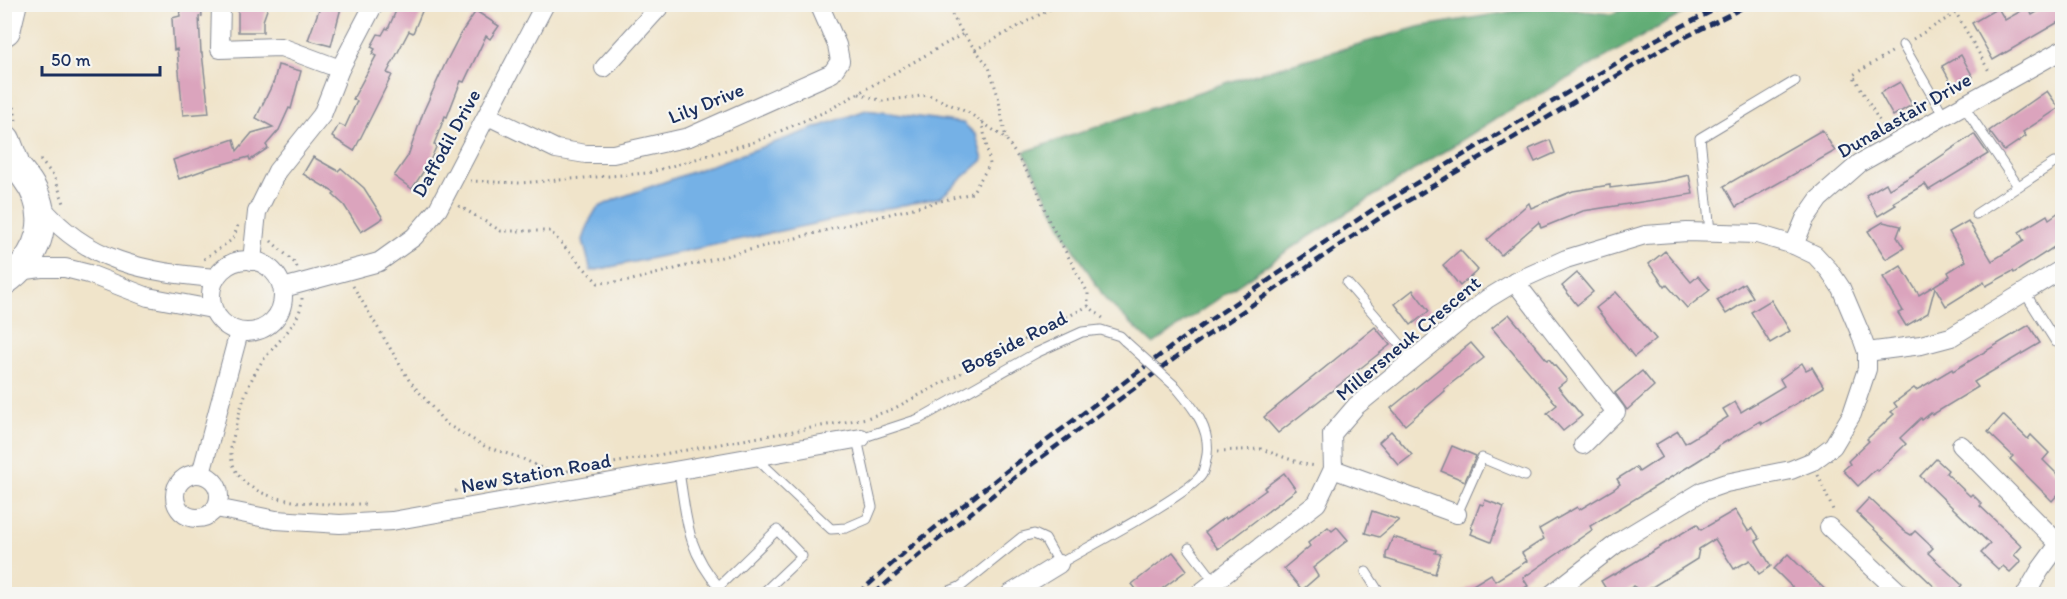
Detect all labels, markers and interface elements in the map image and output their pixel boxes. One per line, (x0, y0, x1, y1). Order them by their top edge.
scale bar (42, 39, 160, 77)
text: 50 m (51, 49, 91, 71)
street label: Dunalastair Drive (1833, 67, 1975, 163)
street label: Lily Drive (665, 77, 747, 129)
street label: Daffodil Drive (406, 85, 486, 201)
street label: Millersneuk Crescent (1331, 270, 1486, 406)
street label: Bogside Road (957, 305, 1071, 379)
street label: New Station Road (459, 448, 613, 498)

